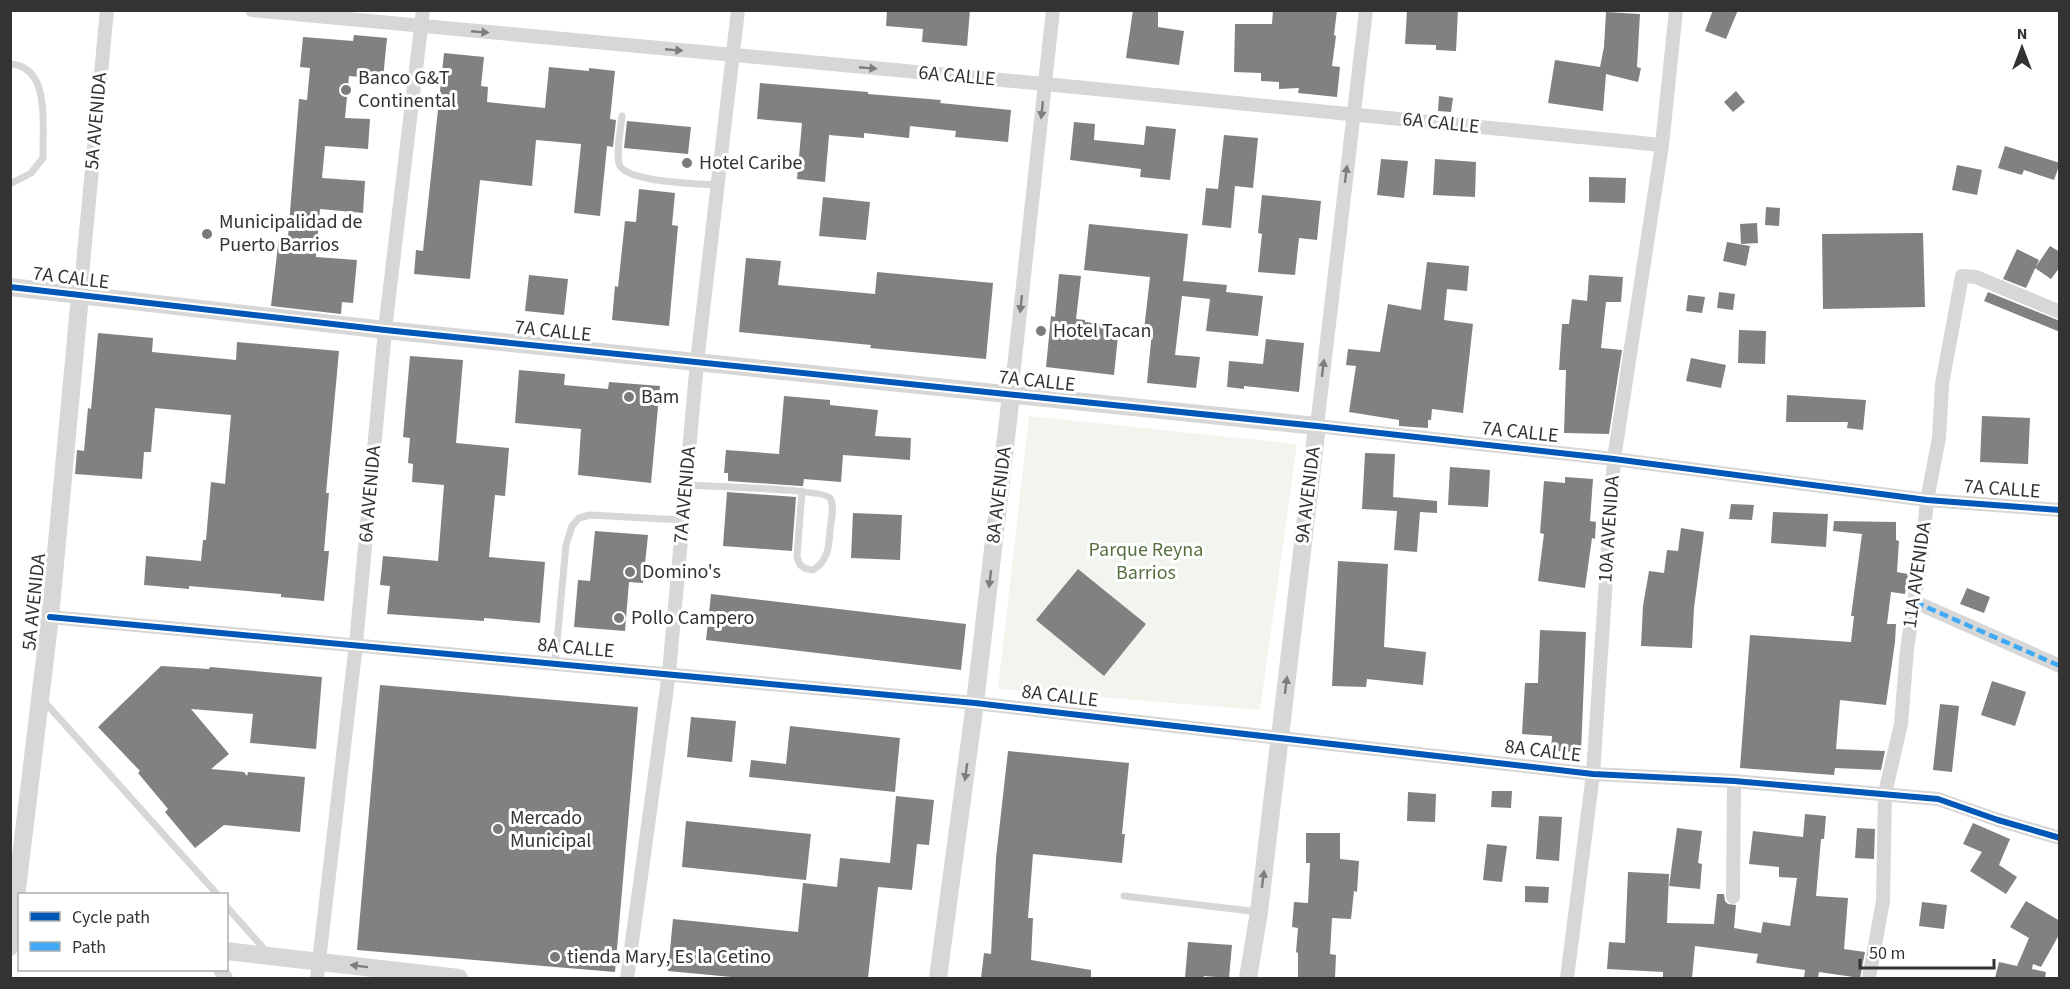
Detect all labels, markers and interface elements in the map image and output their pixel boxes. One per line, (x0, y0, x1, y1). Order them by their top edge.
north arrow (1992, 18, 2052, 78)
text: N (2017, 23, 2027, 45)
one-way arrow (470, 27, 489, 37)
one-way arrow (664, 45, 683, 55)
street label: 6A CALLE (917, 59, 997, 93)
one-way arrow (859, 63, 878, 73)
place label: Banco G&T Continental (358, 64, 456, 115)
street label: 5A AVENIDA (78, 71, 114, 171)
marker: Banco G&T Continental (339, 83, 353, 97)
one-way arrow (1037, 101, 1047, 120)
street label: 6A CALLE (1401, 105, 1481, 141)
place label: Hotel Caribe (699, 149, 802, 177)
marker: Hotel Caribe (680, 156, 694, 170)
one-way arrow (1342, 165, 1351, 184)
place label: Municipalidad de Puerto Barrios (219, 208, 363, 259)
marker: Municipalidad de Puerto Barrios (200, 227, 214, 241)
street label: 7A CALLE (31, 259, 111, 297)
one-way arrow (1016, 295, 1026, 314)
street label: 7A CALLE (513, 313, 593, 349)
place label: Hotel Tacan (1053, 317, 1151, 345)
marker: Hotel Tacan (1034, 324, 1048, 338)
one-way arrow (1319, 358, 1328, 377)
street label: 7A CALLE (997, 363, 1077, 399)
place label: Bam (641, 383, 679, 411)
marker: Bam (622, 390, 636, 404)
street label: 7A CALLE (1480, 414, 1560, 450)
street label: 6A AVENIDA (352, 444, 388, 544)
street label: 7A AVENIDA (667, 445, 703, 545)
street label: 8A AVENIDA (979, 445, 1019, 545)
street label: 9A AVENIDA (1288, 445, 1328, 545)
street label: 7A CALLE (1963, 472, 2041, 506)
street label: 10A AVENIDA (1591, 474, 1627, 584)
street label: 11A AVENIDA (1896, 520, 1938, 630)
park label: Parque Reyna Barrios (1089, 536, 1203, 587)
street label: 5A AVENIDA (15, 552, 53, 652)
place label: Domino's (642, 558, 721, 586)
marker: Domino's (623, 565, 637, 579)
one-way arrow (985, 569, 994, 588)
place label: Pollo Campero (631, 604, 754, 632)
marker: Pollo Campero (612, 611, 626, 625)
street label: 8A CALLE (536, 631, 616, 665)
one-way arrow (1281, 676, 1290, 695)
street label: 8A CALLE (1020, 677, 1100, 715)
street label: 8A CALLE (1503, 732, 1583, 770)
one-way arrow (961, 763, 970, 782)
place label: Mercado Municipal (510, 804, 591, 855)
marker: Mercado Municipal (491, 822, 505, 836)
one-way arrow (1258, 870, 1267, 889)
legend (18, 893, 228, 971)
text: Cycle path (72, 905, 150, 930)
scale bar (1860, 932, 1994, 970)
text: Path (72, 935, 106, 960)
text: 50 m (1869, 941, 1905, 966)
place label: tienda Mary, Es la Cetino (567, 943, 771, 971)
marker: tienda Mary, Es la Cetino (548, 950, 562, 964)
one-way arrow (349, 962, 368, 971)

